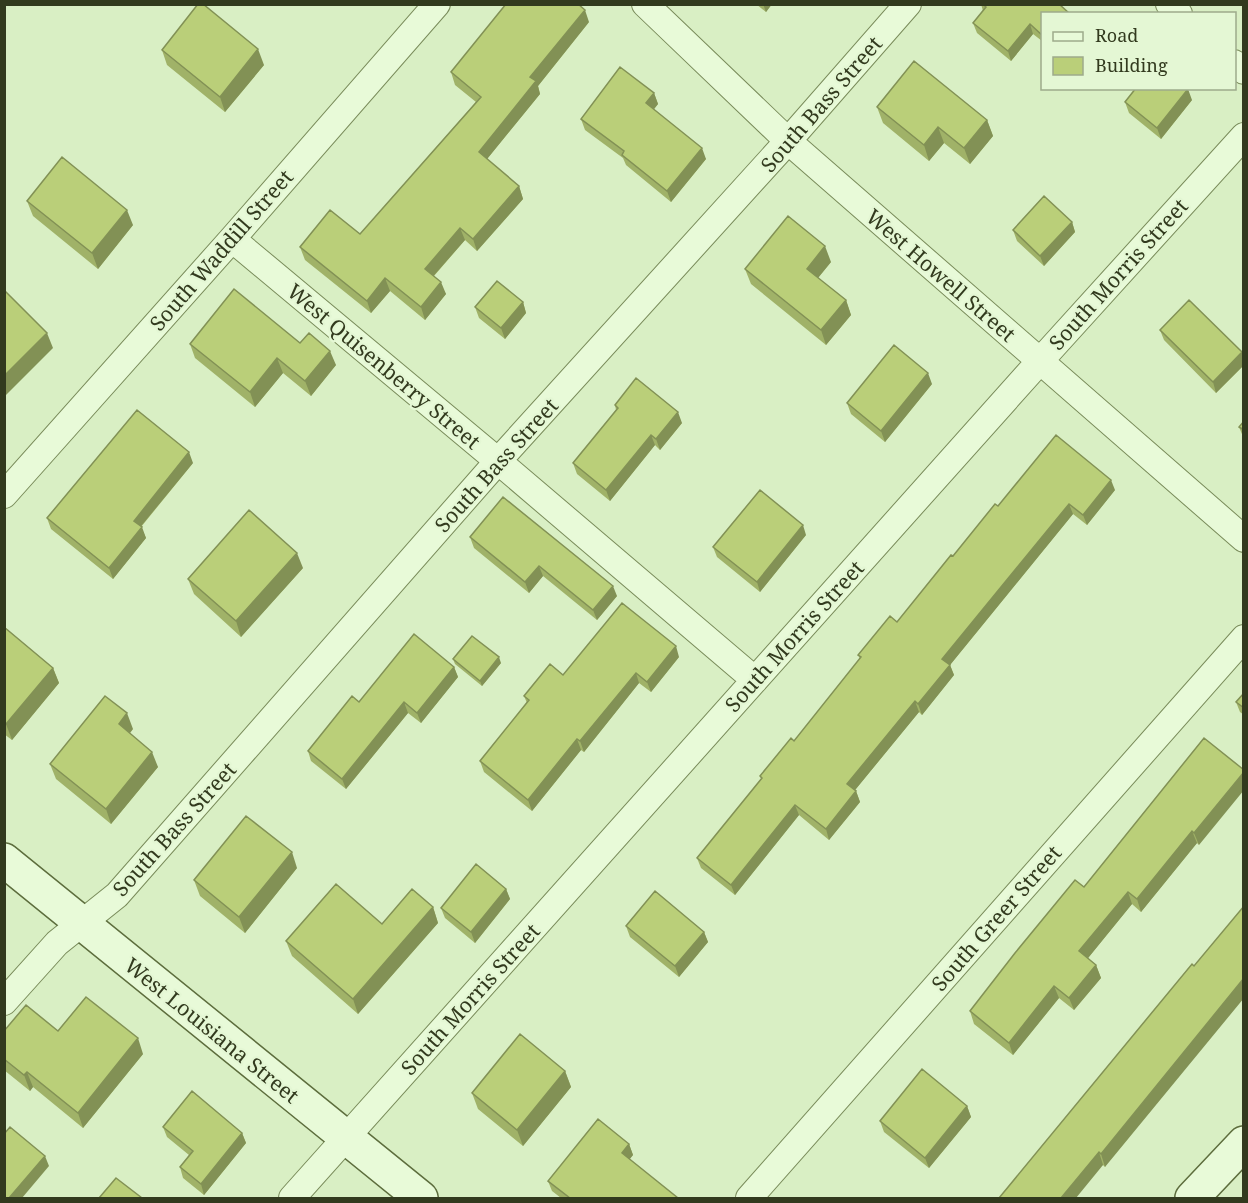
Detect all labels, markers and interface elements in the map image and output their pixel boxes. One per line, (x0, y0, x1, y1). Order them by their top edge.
legend (1041, 12, 1236, 90)
text: Road (1095, 23, 1138, 47)
street label: South Bass Street (754, 30, 888, 178)
text: Building (1095, 53, 1168, 77)
street label: South Waddill Street (143, 163, 299, 337)
street label: South Morris Street (1042, 192, 1194, 356)
street label: West Howell Street (860, 202, 1022, 348)
street label: West Quisenberry Street (282, 277, 486, 455)
street label: South Bass Street (428, 392, 564, 538)
street label: South Morris Street (718, 554, 870, 718)
street label: South Bass Street (106, 756, 242, 902)
street label: South Greer Street (925, 839, 1067, 997)
street label: South Morris Street (394, 917, 546, 1081)
street label: West Louisiana Street (119, 951, 305, 1109)

